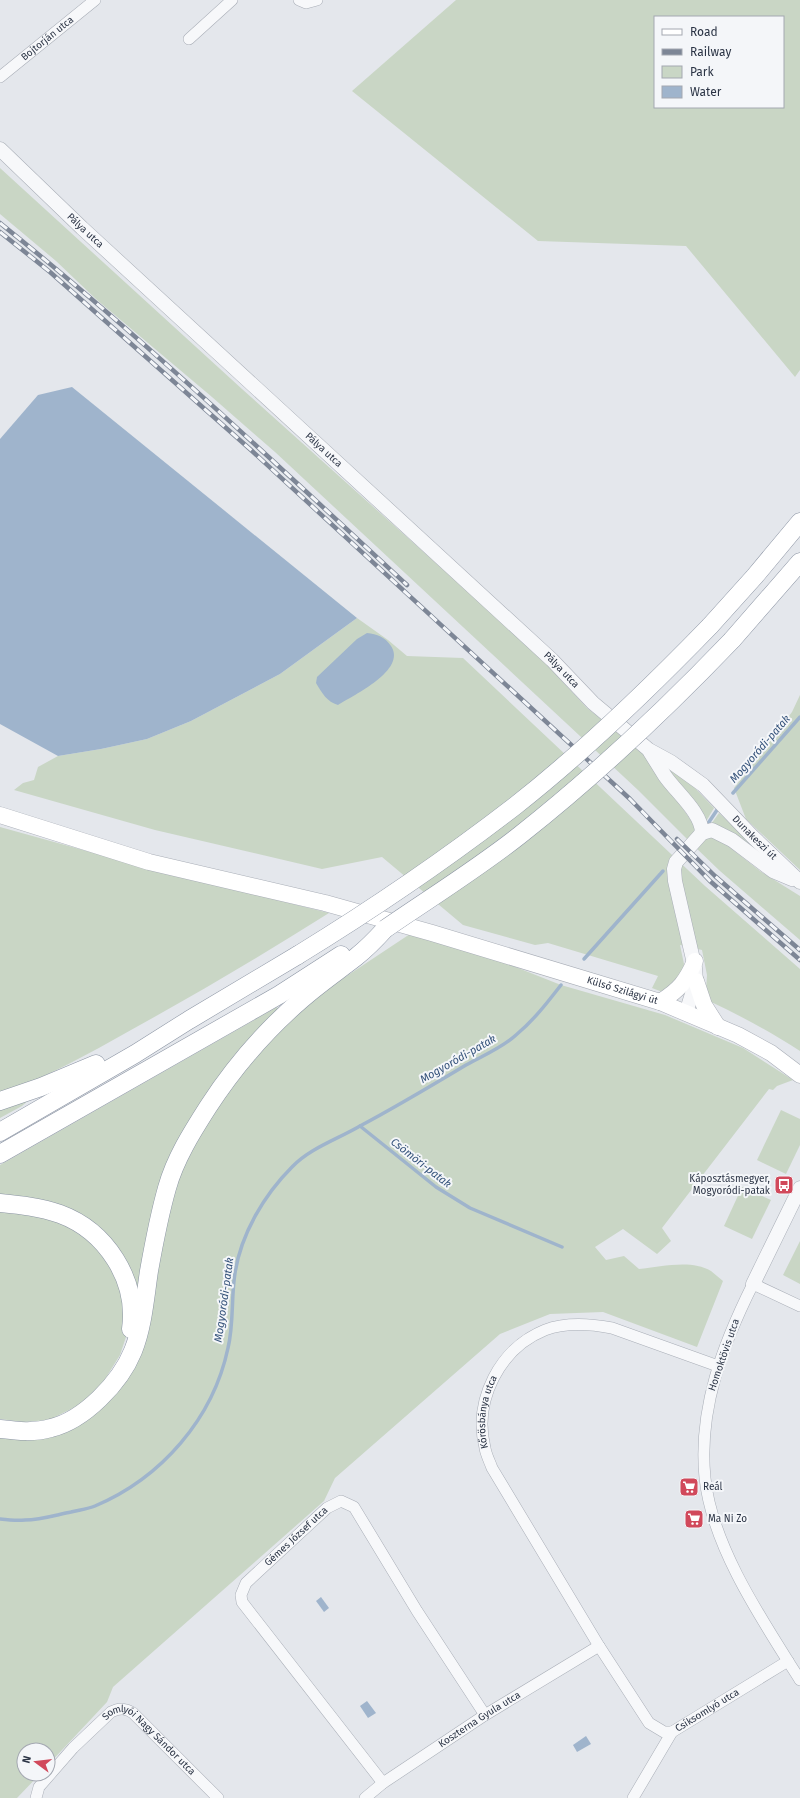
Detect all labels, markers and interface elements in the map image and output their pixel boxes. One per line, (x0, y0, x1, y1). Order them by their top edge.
street label: Bojtorján utca (19, 14, 76, 63)
legend (654, 16, 784, 108)
text: Road (690, 25, 718, 39)
text: Railway (690, 45, 731, 59)
text: Park (690, 65, 714, 79)
text: Water (690, 85, 722, 99)
street label: Pálya utca (64, 211, 106, 251)
street label: Pálya utca (303, 430, 344, 470)
street label: Pálya utca (541, 649, 582, 691)
water label: Mogyoródi-patak (727, 712, 793, 786)
street label: Dunakeszi út (730, 813, 780, 863)
street label: Külső Szilágyi út (585, 974, 660, 1007)
water label: Mogyoródi-patak (418, 1032, 498, 1086)
water label: Csömöri-patak (388, 1135, 454, 1191)
place label: Káposztásmegyer, Mogyoródi-patak (689, 1173, 771, 1197)
bus stop icon: Káposztásmegyer, Mogyoródi-patak (773, 1174, 795, 1196)
water label: Mogyoródi-patak (212, 1257, 236, 1343)
street label: Homoktövis utca (706, 1317, 742, 1393)
street label: Kőrösbánya utca (476, 1373, 500, 1450)
supermarket icon: Reál (678, 1476, 700, 1498)
place label: Reál (703, 1481, 723, 1493)
street label: Gémes József utca (262, 1504, 330, 1569)
supermarket icon: Ma Ni Zo (683, 1508, 705, 1530)
place label: Ma Ni Zo (708, 1513, 747, 1525)
street label: Csíksomlyó utca (673, 1686, 742, 1735)
street label: Koszterna Gyula utca (436, 1689, 523, 1750)
street label: Somlyói Nagy Sándor utca (100, 1703, 198, 1778)
north arrow (16, 1742, 56, 1782)
text: N (20, 1754, 34, 1765)

